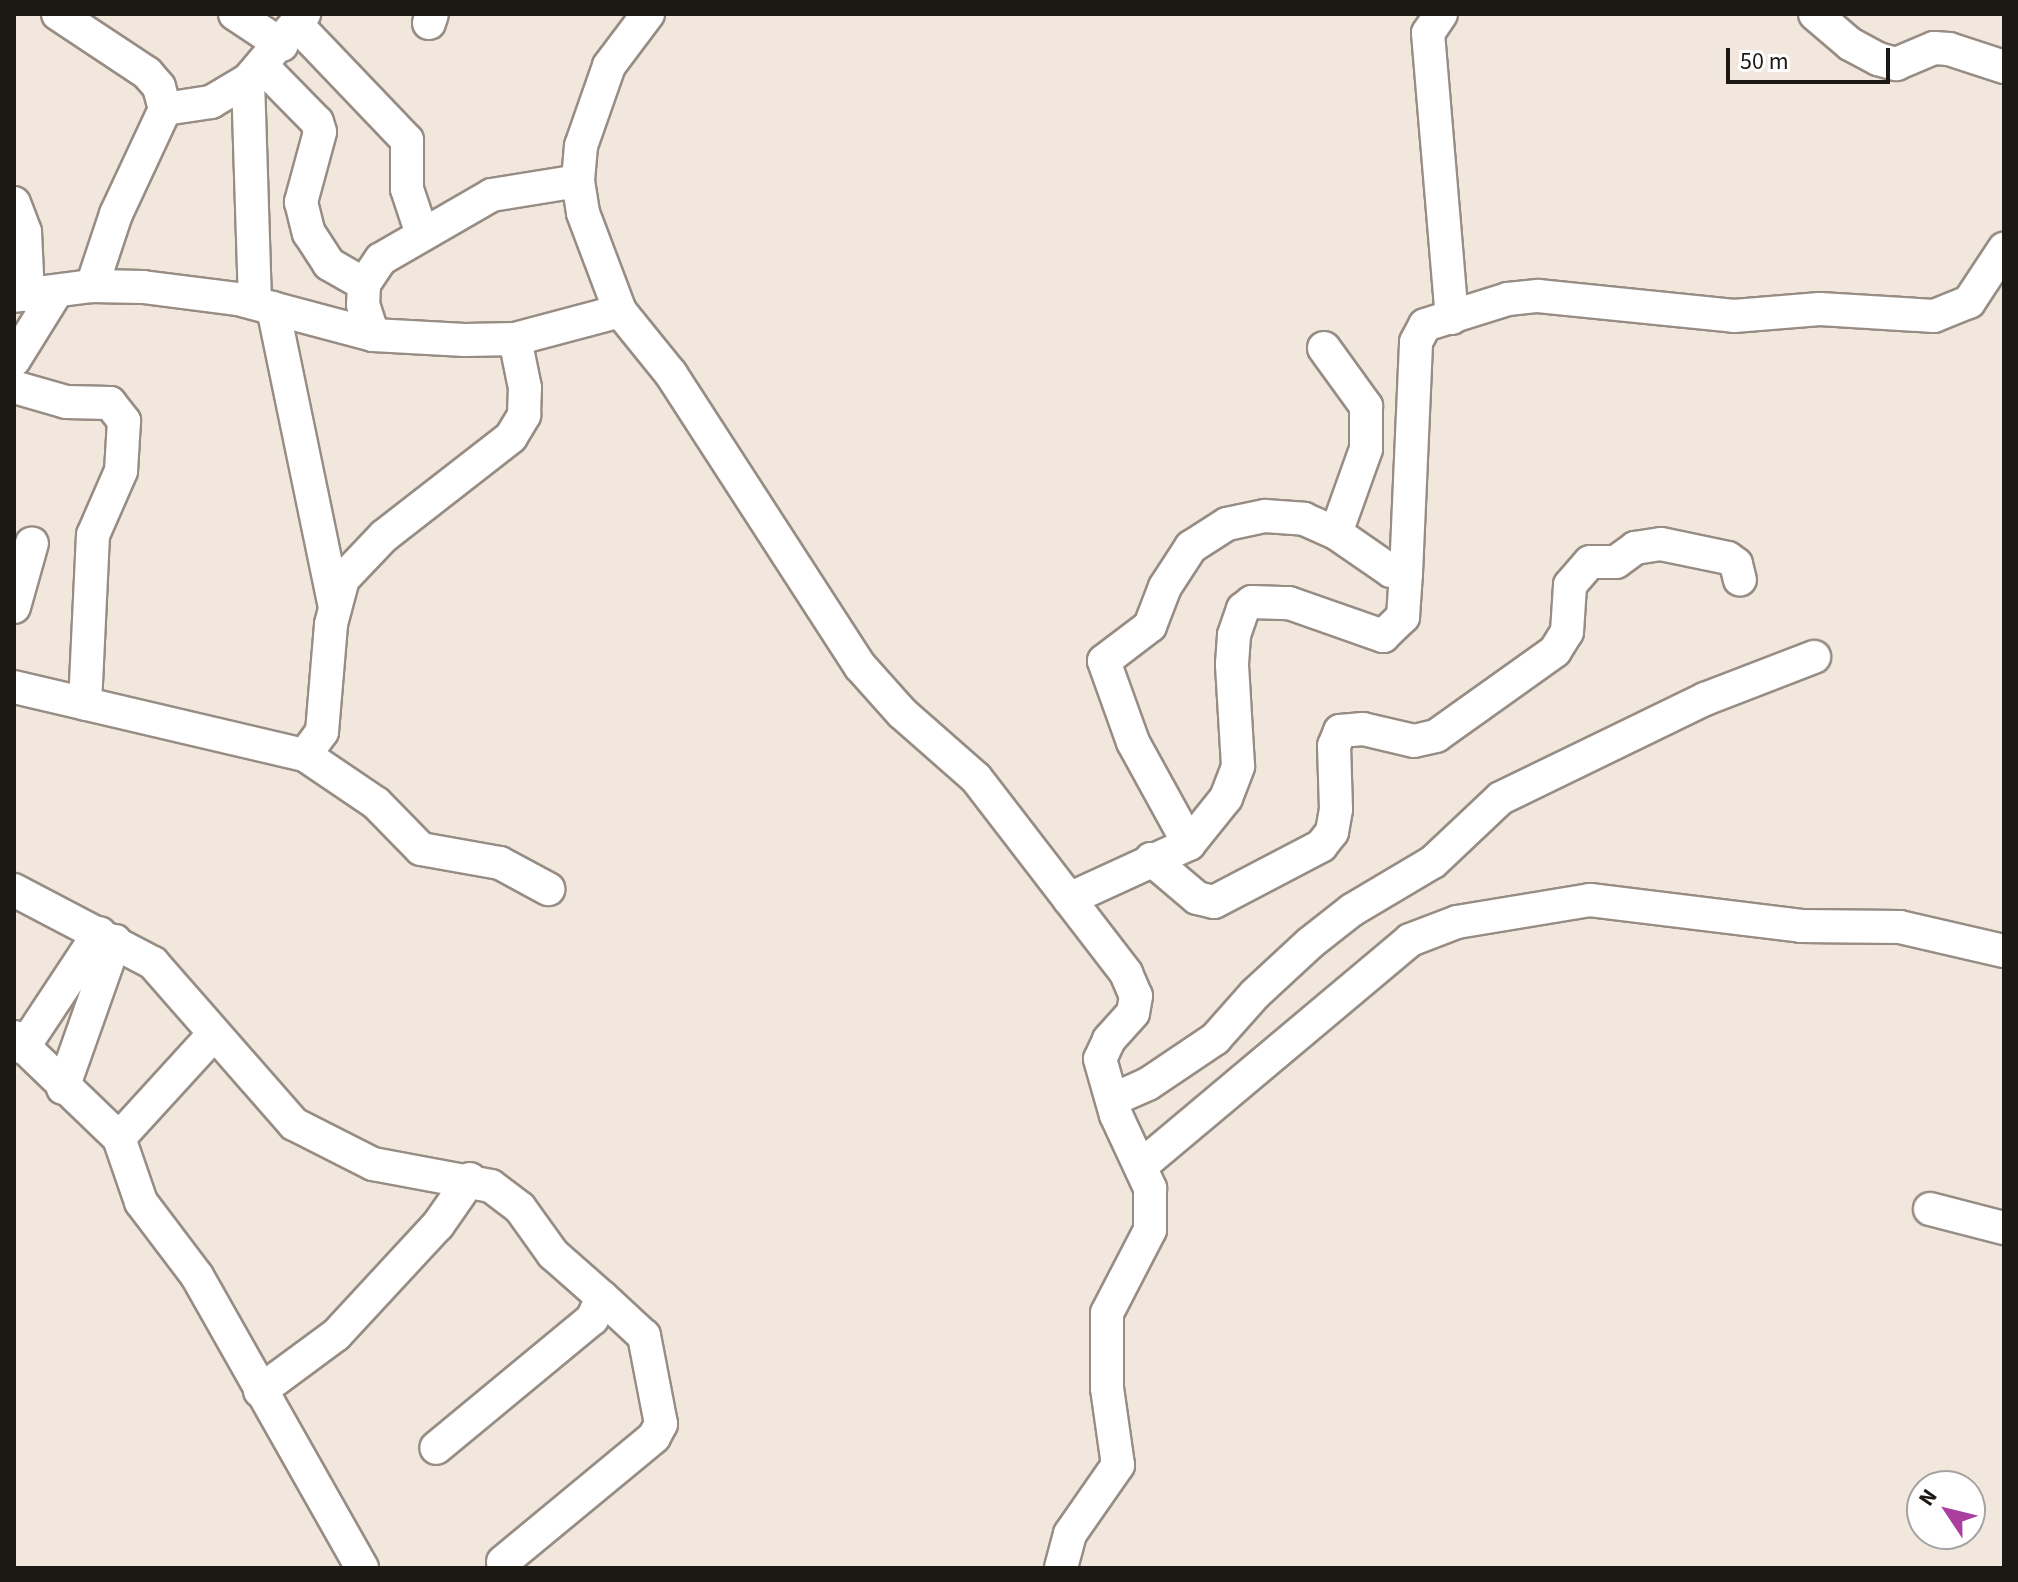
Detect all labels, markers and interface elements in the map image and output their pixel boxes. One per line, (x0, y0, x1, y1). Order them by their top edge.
scale bar (1730, 32, 1894, 82)
text: 50 m (1740, 44, 1789, 79)
north arrow (1906, 1470, 1986, 1550)
text: N (1911, 1482, 1945, 1513)

